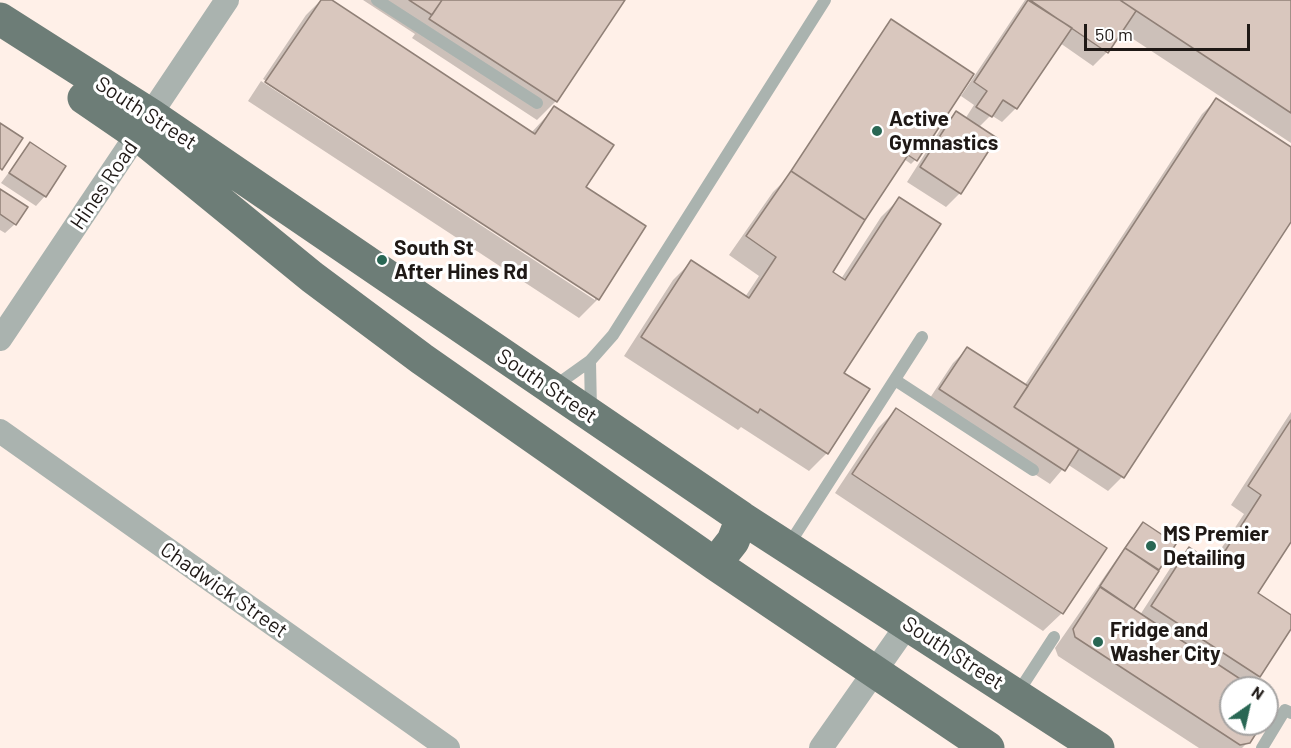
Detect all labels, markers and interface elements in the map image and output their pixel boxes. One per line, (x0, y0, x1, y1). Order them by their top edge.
scale bar (1087, 12, 1254, 50)
text: 50 m (1095, 23, 1133, 45)
street label: South Street (91, 71, 201, 155)
place label: Active Gymnastics (889, 106, 998, 156)
marker: Active Gymnastics (870, 124, 884, 138)
street label: Hines Road (65, 136, 143, 234)
place label: South St After Hines Rd (394, 235, 528, 285)
marker: South St After Hines Rd (375, 253, 389, 267)
street label: South Street (492, 343, 602, 429)
place label: MS Premier Detailing (1163, 521, 1269, 571)
street label: Chadwick Street (155, 537, 293, 643)
marker: MS Premier Detailing (1144, 539, 1158, 553)
street label: South Street (898, 611, 1008, 695)
place label: Fridge and Washer City (1110, 617, 1221, 667)
marker: Fridge and Washer City (1091, 635, 1105, 649)
north arrow (1219, 676, 1279, 736)
text: N (1248, 681, 1268, 703)

